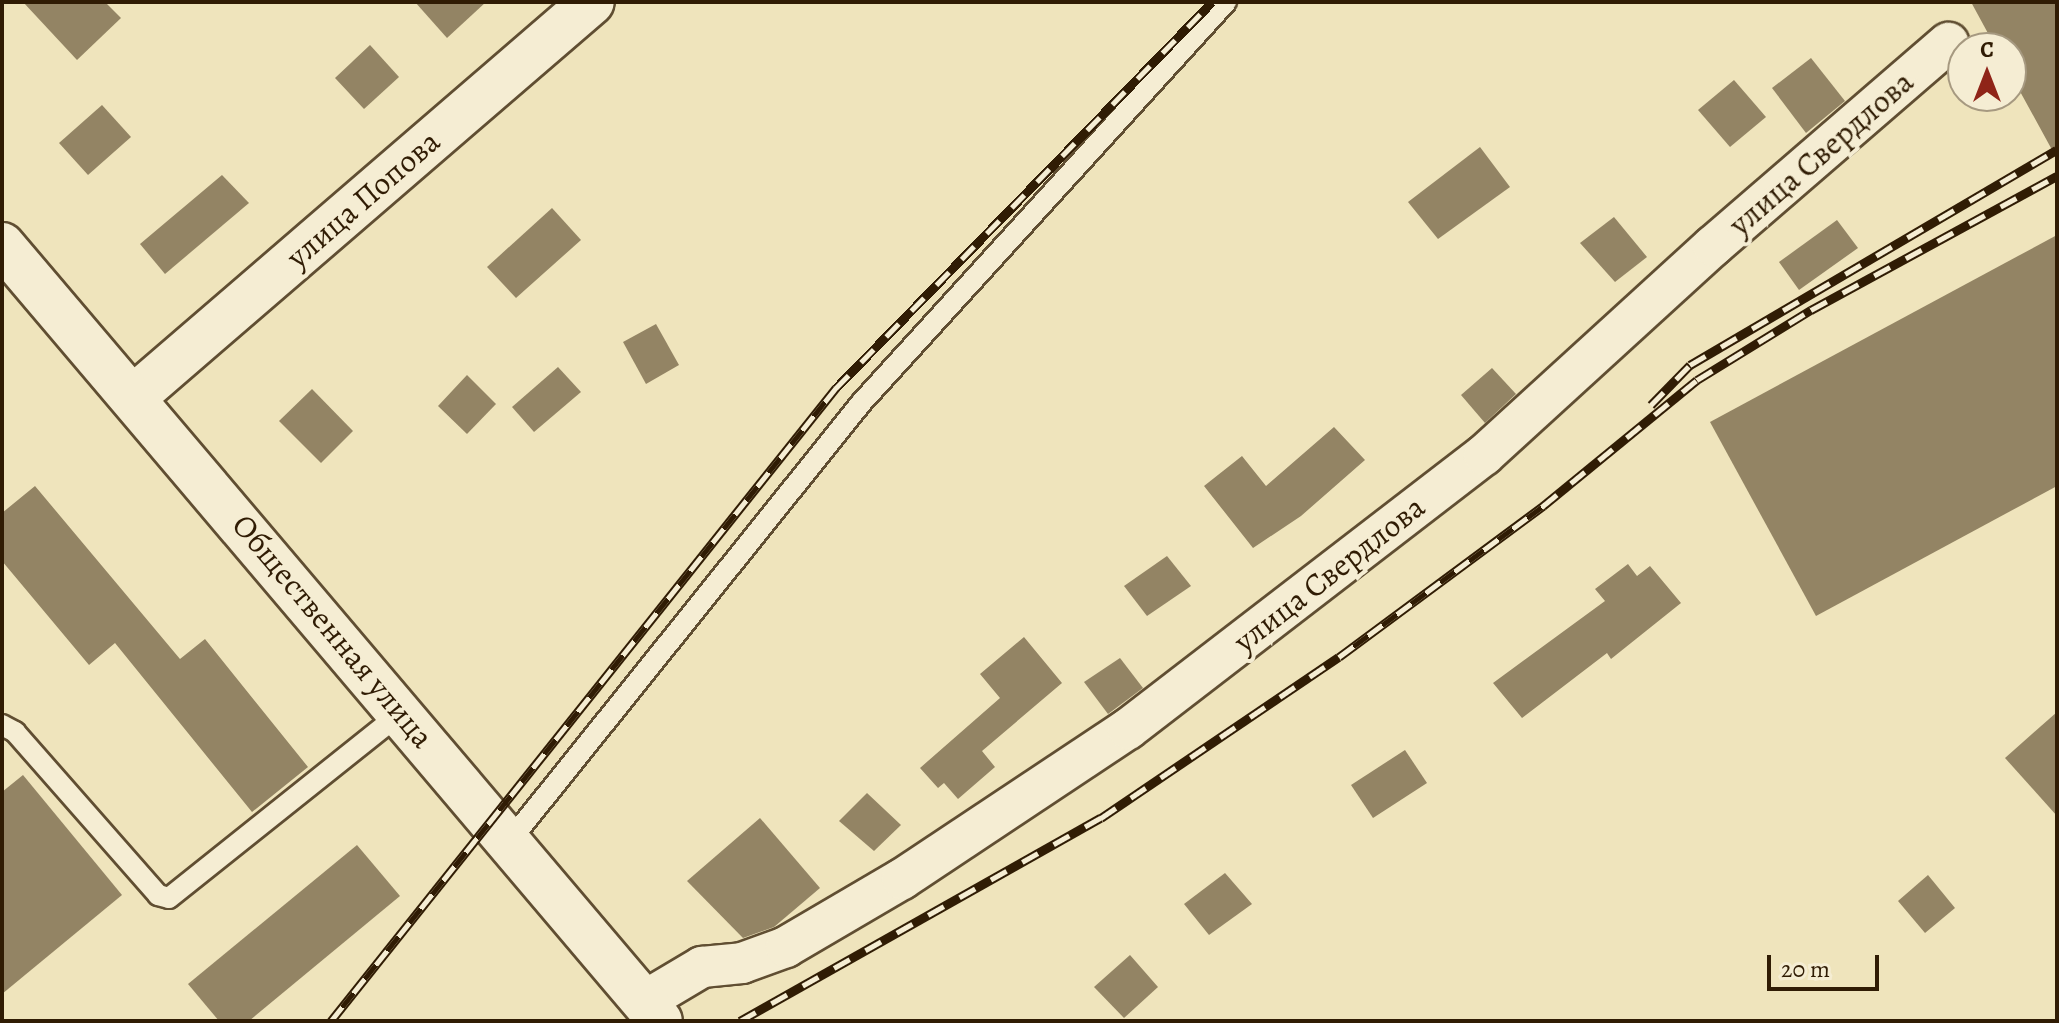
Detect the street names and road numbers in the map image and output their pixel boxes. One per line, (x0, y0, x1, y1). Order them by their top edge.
street label: улица Свердлова (1721, 62, 1921, 244)
street label: улица Попова (278, 122, 448, 276)
street label: улица Свердлова (1226, 488, 1432, 660)
street label: Общественная улица (224, 506, 442, 756)

